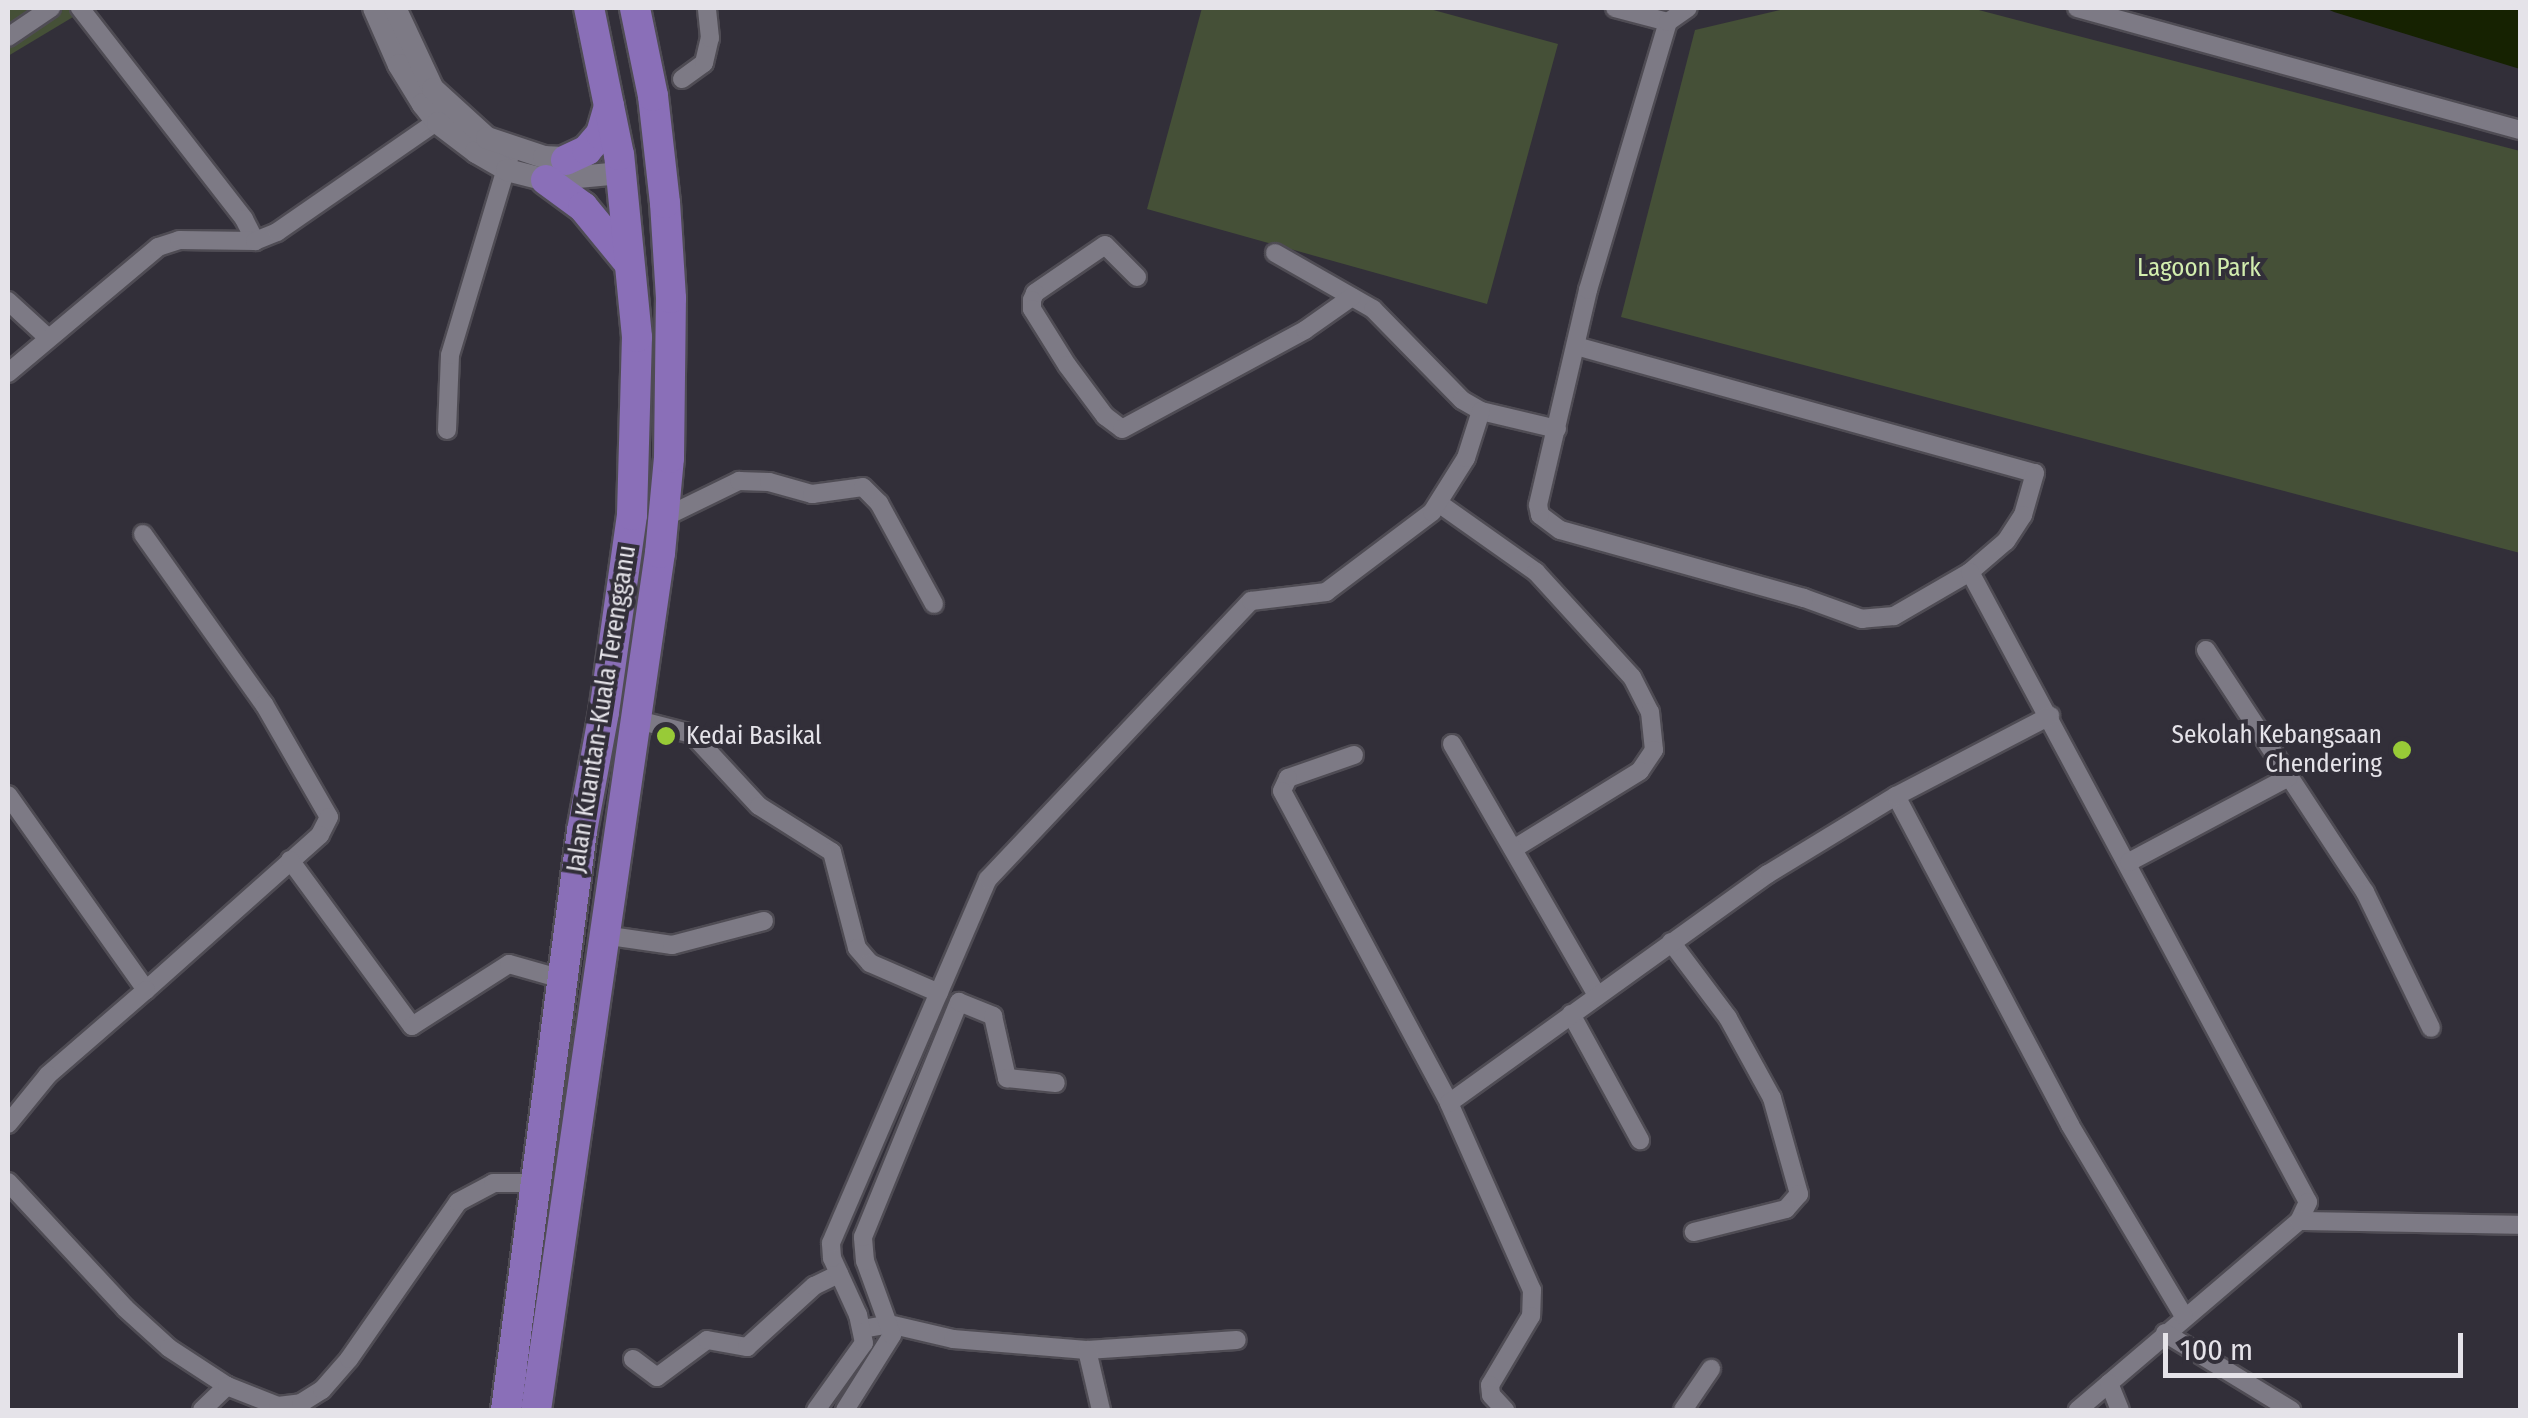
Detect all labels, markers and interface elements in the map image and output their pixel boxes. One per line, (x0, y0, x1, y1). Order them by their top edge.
park label: Lagoon Park (2137, 253, 2261, 283)
street label: Jalan Kuantan-Kuala Terengganu (561, 543, 643, 875)
place label: Kedai Basikal (686, 721, 822, 751)
place label: Sekolah Kebangsaan Chendering (2172, 721, 2382, 780)
marker: Kedai Basikal (655, 725, 677, 747)
marker: Sekolah Kebangsaan Chendering (2391, 739, 2413, 761)
scale bar (2168, 1313, 2468, 1375)
text: 100 m (2180, 1332, 2253, 1368)

